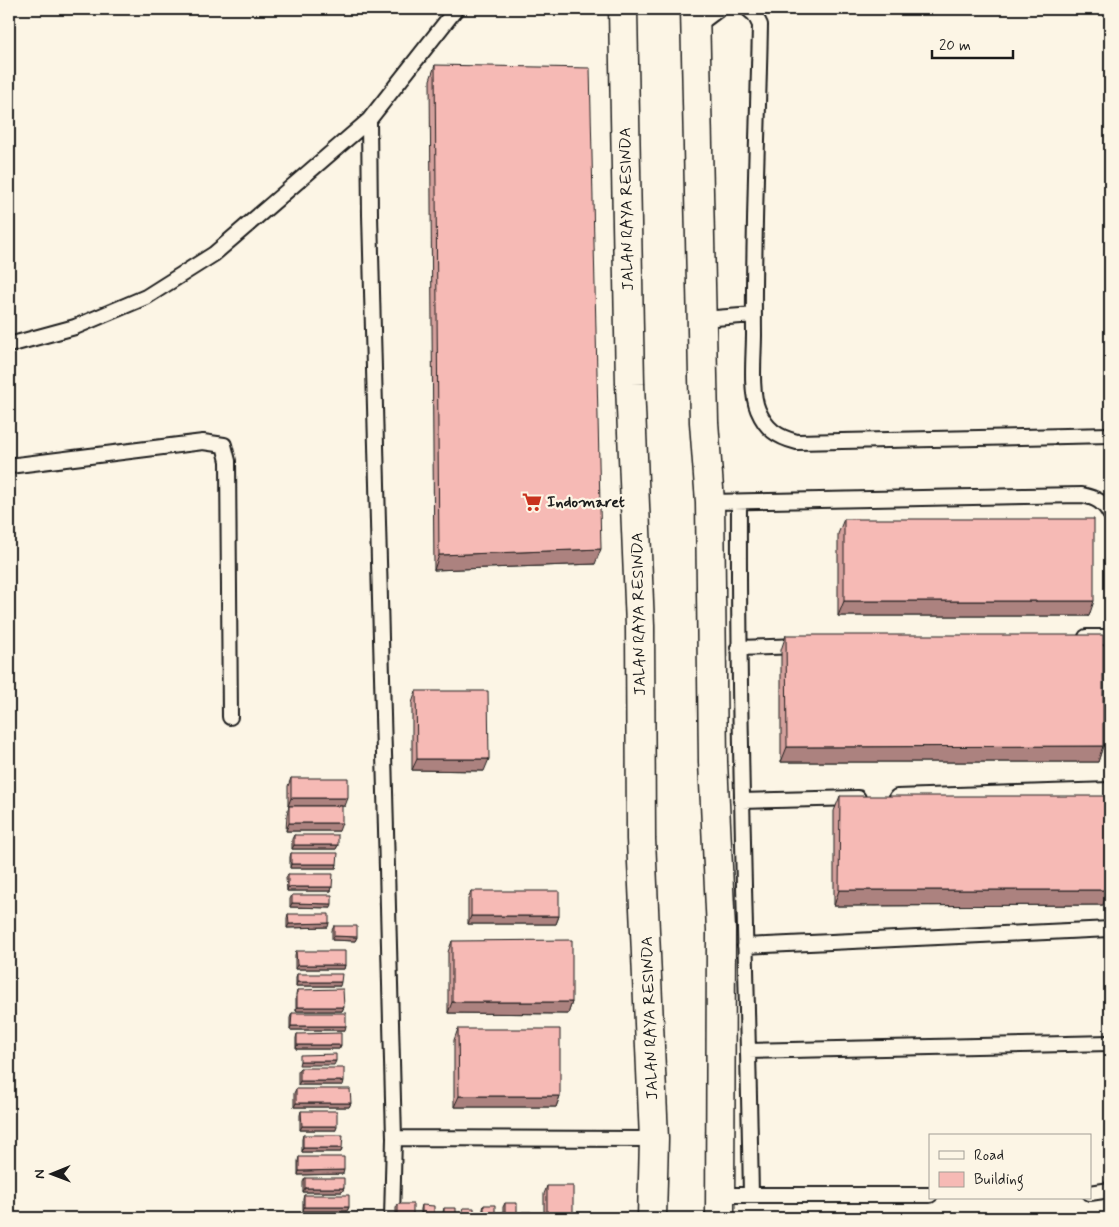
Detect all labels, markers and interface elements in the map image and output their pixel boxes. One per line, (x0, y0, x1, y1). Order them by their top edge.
scale bar (932, 28, 1013, 60)
text: 20 m (939, 36, 971, 56)
street label: JALAN RAYA RESINDA (615, 127, 639, 291)
supermarket icon: Indomaret (521, 491, 543, 513)
place label: Indomaret (547, 492, 625, 513)
street label: JALAN RAYA RESINDA (627, 532, 651, 696)
street label: JALAN RAYA RESINDA (637, 936, 663, 1100)
legend (929, 1134, 1092, 1200)
text: Road (974, 1146, 1004, 1166)
north arrow (28, 1150, 78, 1200)
text: N (31, 1169, 49, 1179)
text: Building (974, 1170, 1024, 1191)

